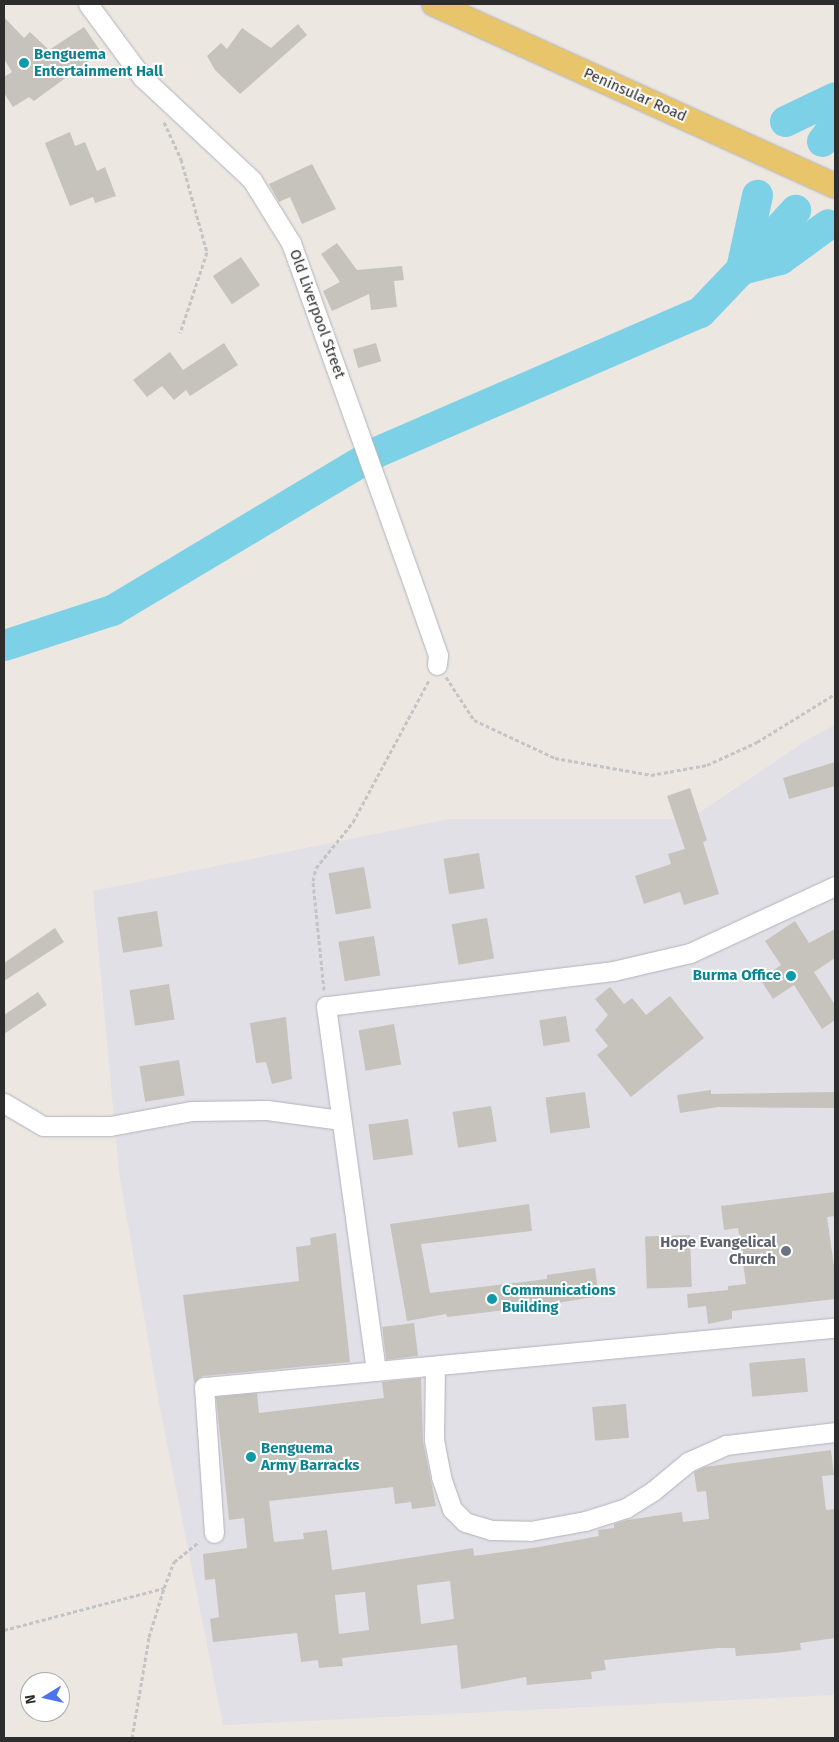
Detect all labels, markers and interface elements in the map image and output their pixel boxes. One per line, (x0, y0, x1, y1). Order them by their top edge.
place label: Benguema Entertainment Hall (34, 45, 163, 80)
marker: Benguema Entertainment Hall (18, 57, 30, 69)
street label: Peninsular Road (581, 64, 689, 126)
street label: Old Liverpool Street (285, 247, 349, 381)
place label: Burma Office (693, 967, 781, 985)
marker: Burma Office (785, 970, 797, 982)
place label: Hope Evangelical Church (660, 1233, 776, 1268)
marker: Hope Evangelical Church (780, 1245, 792, 1257)
place label: Communications Building (502, 1281, 616, 1316)
marker: Communications Building (486, 1293, 498, 1305)
place label: Benguema Army Barracks (261, 1439, 360, 1474)
marker: Benguema Army Barracks (245, 1451, 257, 1463)
north arrow (20, 1672, 70, 1722)
text: N (22, 1693, 40, 1705)

